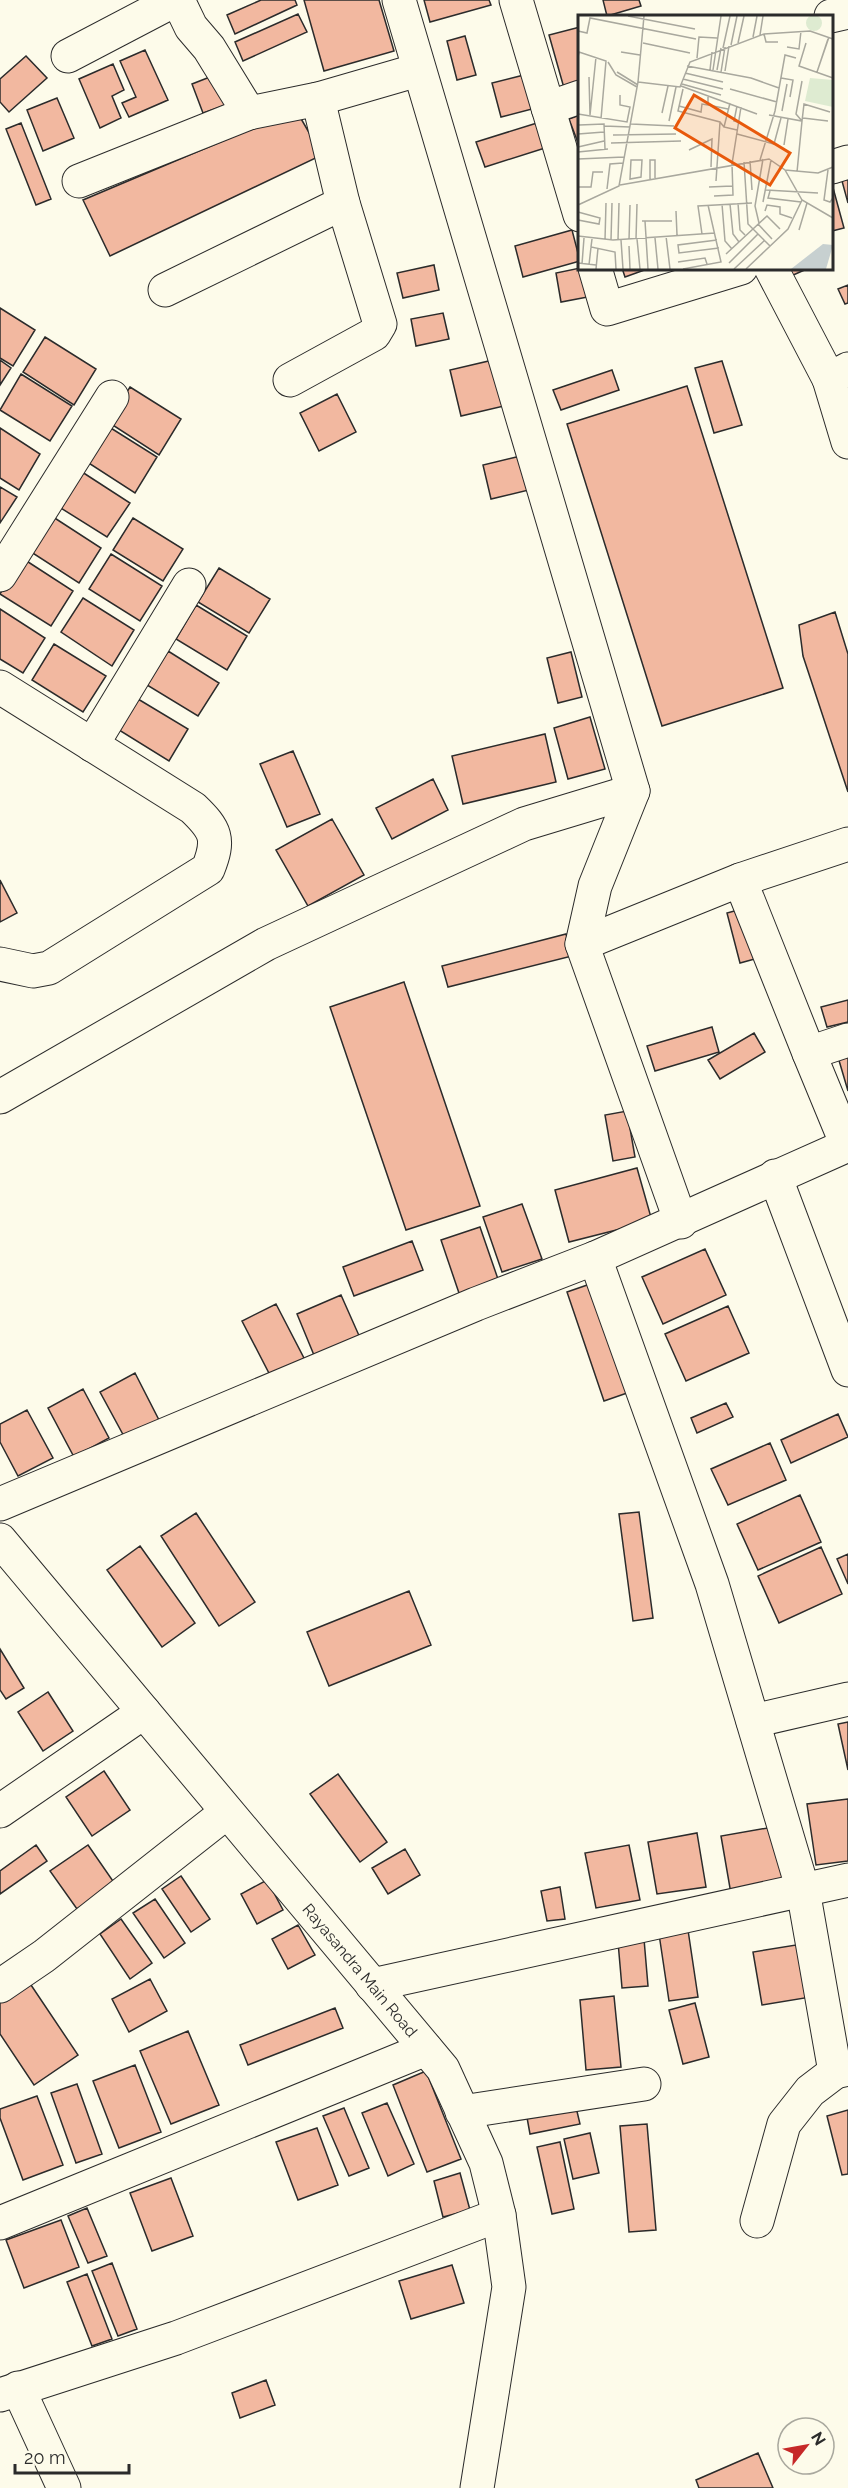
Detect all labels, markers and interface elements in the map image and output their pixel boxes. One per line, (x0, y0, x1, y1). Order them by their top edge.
inset map (578, 15, 833, 270)
street label: Rayasandra Main Road (299, 1900, 421, 2041)
north arrow (776, 2416, 836, 2476)
text: N (807, 2428, 830, 2449)
scale bar (15, 2437, 129, 2475)
text: 20 m (24, 2447, 66, 2468)

